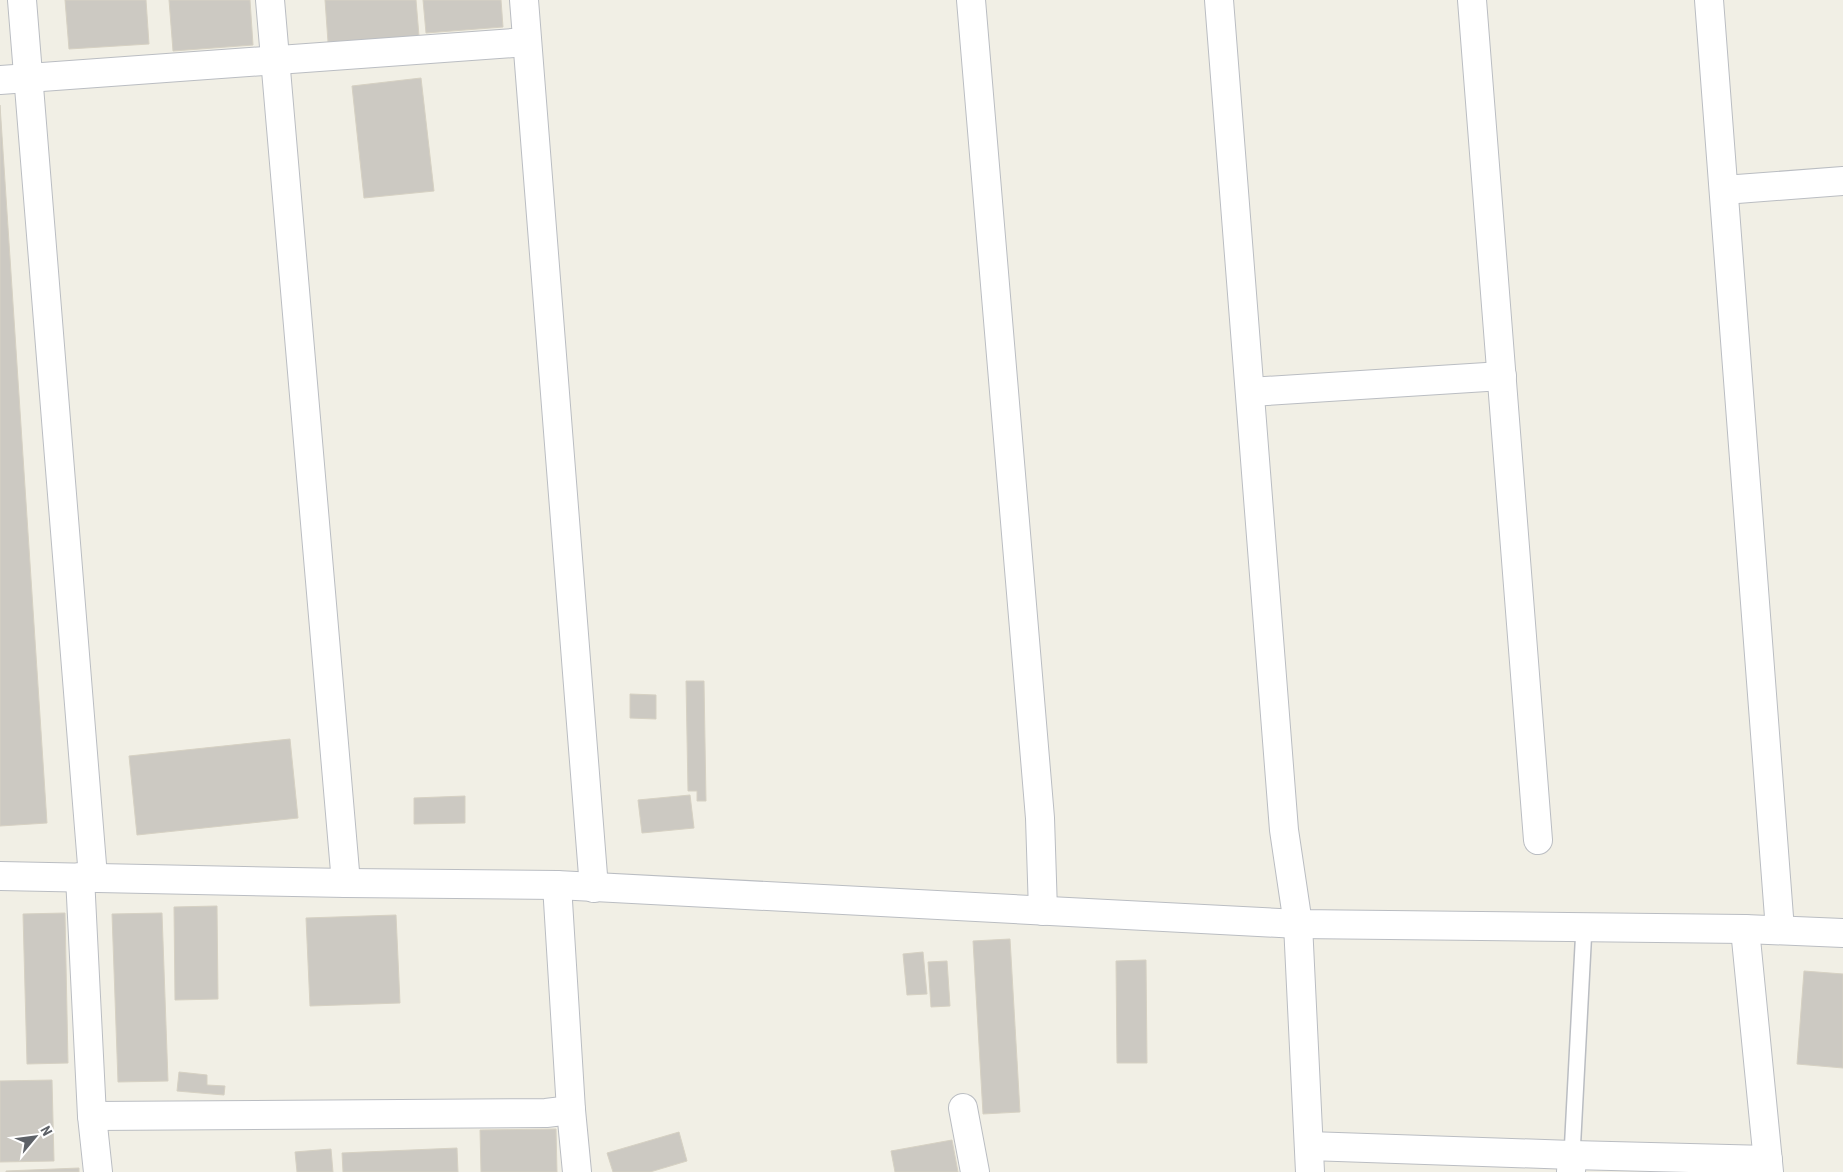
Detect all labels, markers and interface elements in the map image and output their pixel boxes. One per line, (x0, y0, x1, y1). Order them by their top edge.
north arrow (10, 1112, 60, 1162)
text: N (37, 1123, 55, 1138)

